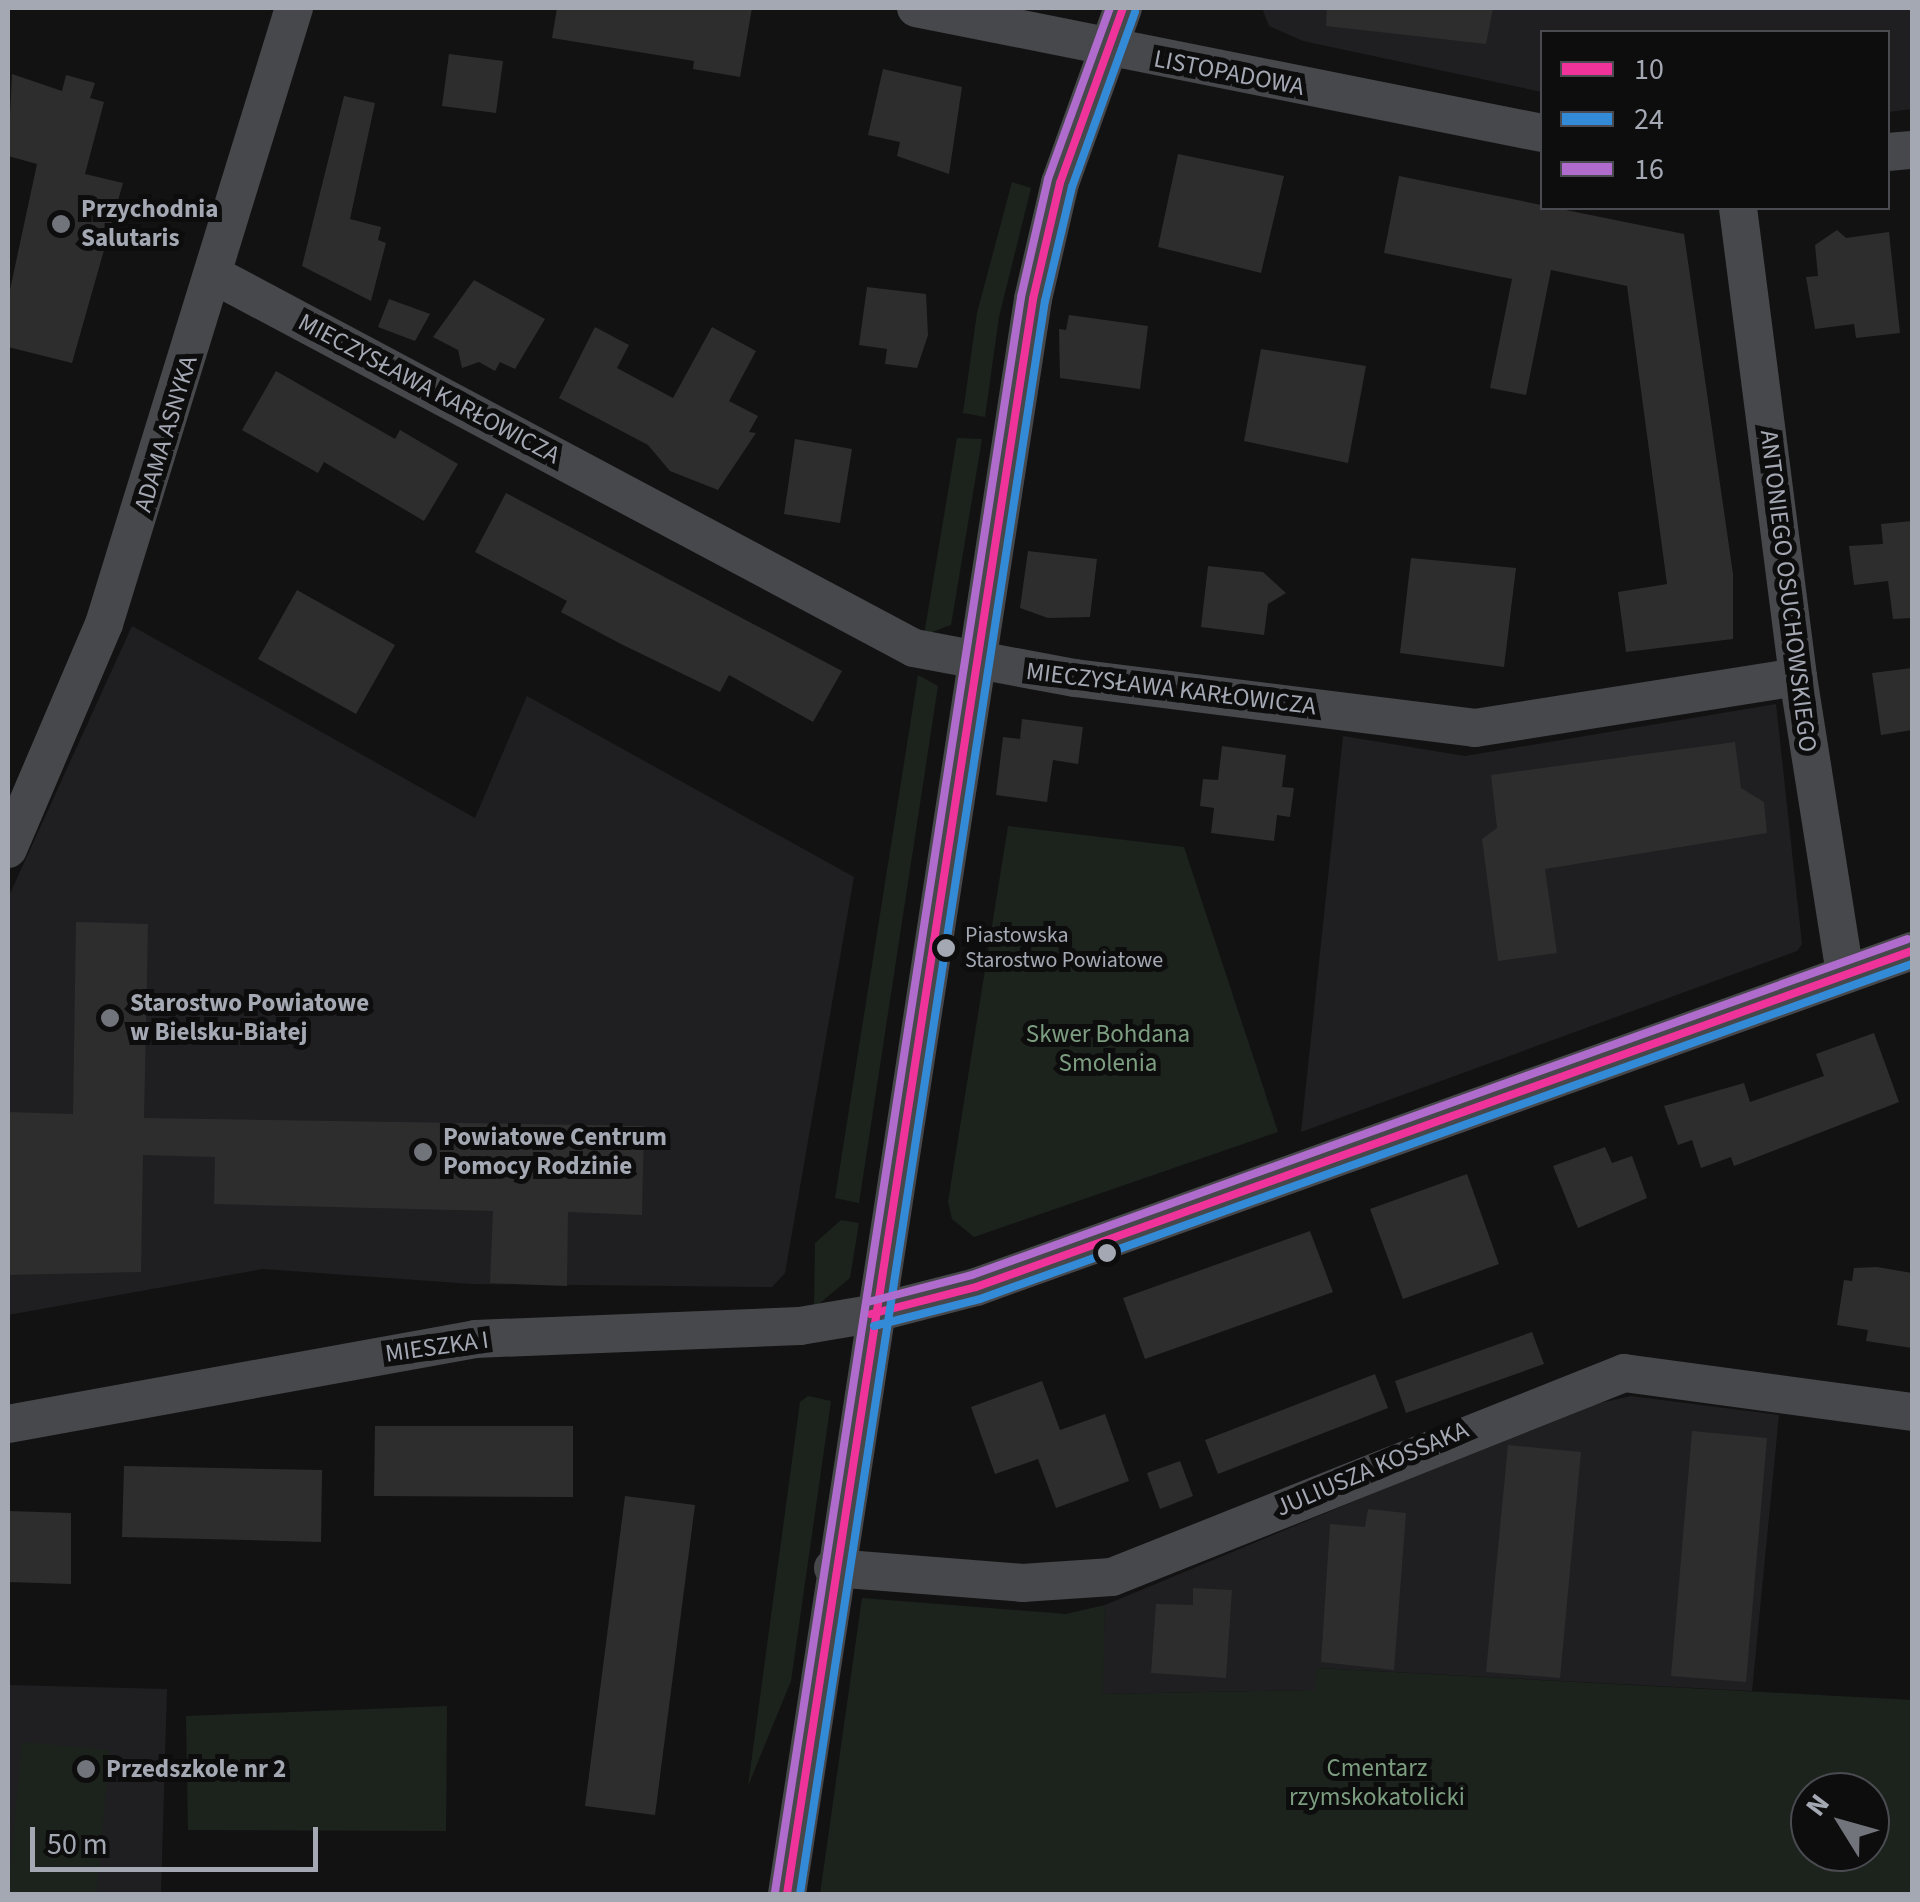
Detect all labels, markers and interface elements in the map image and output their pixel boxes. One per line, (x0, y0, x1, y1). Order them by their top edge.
legend (1540, 30, 1890, 210)
street label: LISTOPADOWA (1151, 44, 1307, 102)
text: 10 (1634, 48, 1664, 91)
text: 24 (1634, 98, 1664, 141)
text: 16 (1634, 148, 1664, 191)
place label: Przychodnia Salutaris (81, 195, 218, 254)
marker: Przychodnia Salutaris (50, 213, 72, 235)
street label: MIECZYSŁAWA KARŁOWICZA (293, 307, 565, 471)
street label: ADAMA ASNYKA (128, 352, 204, 516)
street label: ANTONIEGO OSUCHOWSKIEGO (1753, 428, 1823, 754)
street label: MIECZYSŁAWA KARŁOWICZA (1024, 656, 1318, 722)
place label: Piastowska Starostwo Powiatowe (965, 922, 1163, 974)
marker: Piastowska Starostwo Powiatowe (936, 938, 956, 958)
place label: Starostwo Powiatowe w Bielsku-Białej (130, 989, 369, 1048)
marker: Starostwo Powiatowe w Bielsku-Białej (99, 1007, 121, 1029)
park label: Skwer Bohdana Smolenia (1026, 1020, 1190, 1079)
place label: Powiatowe Centrum Pomocy Rodzinie (443, 1123, 667, 1182)
marker: Powiatowe Centrum Pomocy Rodzinie (412, 1141, 434, 1163)
unlabelled marker (1097, 1243, 1117, 1263)
street label: MIESZKA I (383, 1325, 491, 1369)
street label: JULIUSZA KOSSAKA (1271, 1415, 1473, 1523)
place label: Przedszkole nr 2 (106, 1754, 286, 1784)
park label: Cmentarz rzymskokatolicki (1289, 1754, 1465, 1813)
marker: Przedszkole nr 2 (75, 1758, 97, 1780)
north arrow (1790, 1772, 1890, 1872)
text: N (1796, 1786, 1839, 1825)
scale bar (35, 1807, 322, 1869)
text: 50 m (47, 1823, 108, 1866)

